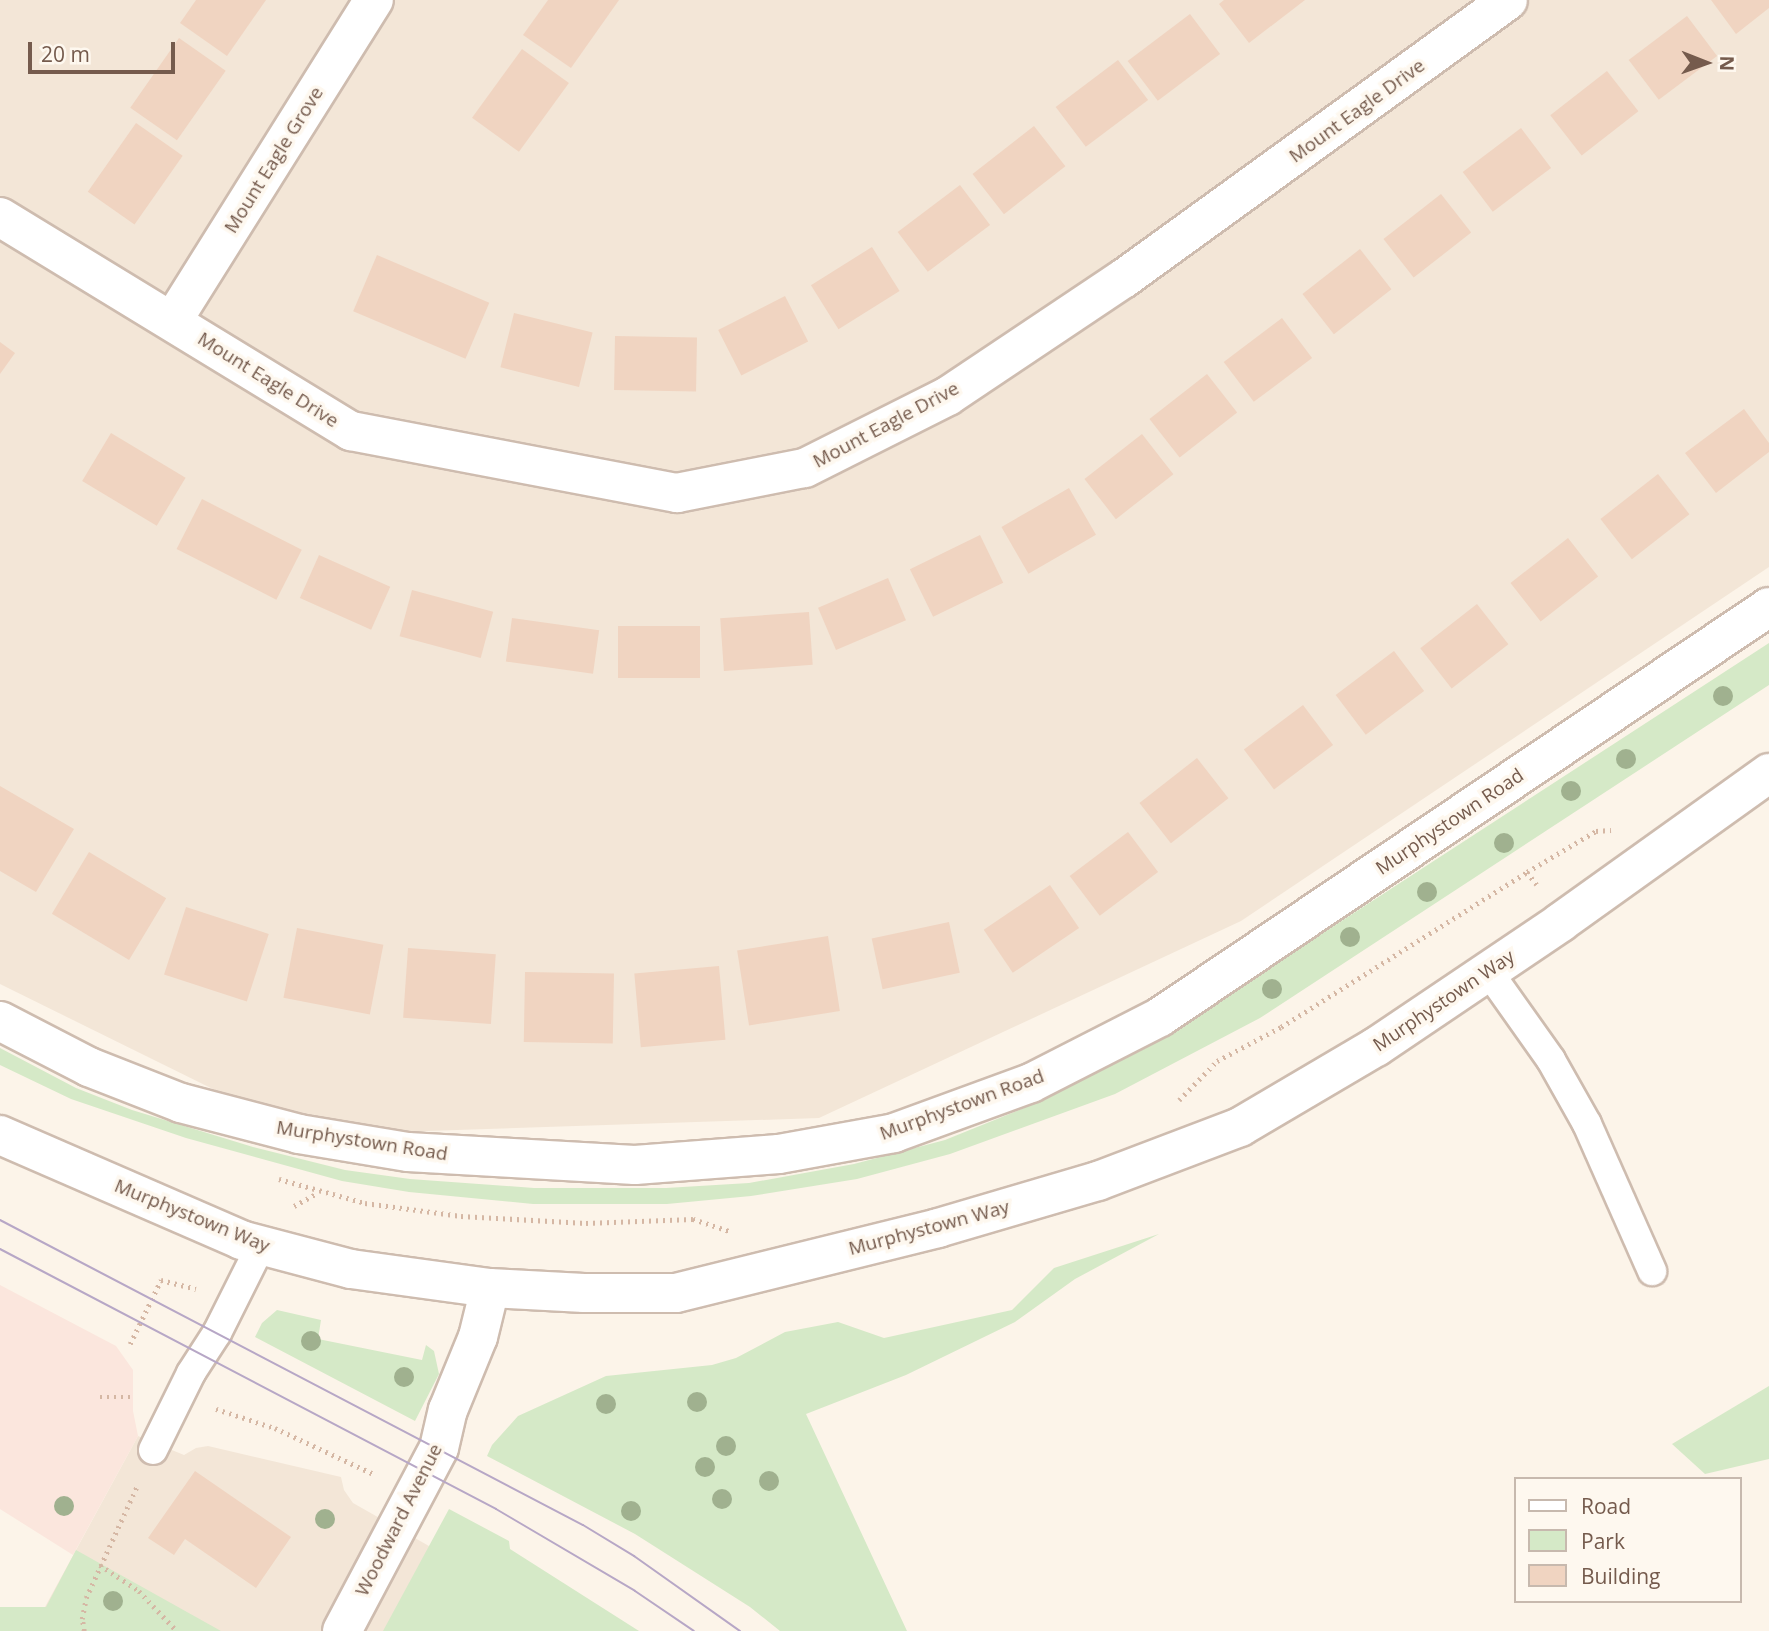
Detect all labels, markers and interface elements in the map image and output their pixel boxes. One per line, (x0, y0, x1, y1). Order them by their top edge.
scale bar (32, 28, 178, 72)
north arrow (1671, 28, 1741, 98)
text: 20 m (41, 40, 90, 68)
street label: Mount Eagle Drive (1285, 54, 1429, 168)
text: N (1714, 55, 1740, 71)
street label: Mount Eagle Grove (220, 82, 328, 238)
street label: Mount Eagle Drive (193, 327, 343, 433)
street label: Mount Eagle Drive (809, 377, 963, 473)
street label: Murphystown Road (1372, 764, 1528, 880)
street label: Murphystown Way (1369, 945, 1519, 1057)
street label: Murphystown Road (877, 1065, 1047, 1145)
street label: Murphystown Road (275, 1116, 449, 1166)
street label: Murphystown Way (111, 1174, 273, 1258)
street label: Murphystown Way (846, 1196, 1012, 1260)
street label: Woodward Avenue (351, 1440, 447, 1600)
legend (1514, 1477, 1741, 1603)
text: Road (1581, 1492, 1631, 1520)
text: Park (1581, 1527, 1625, 1555)
text: Building (1581, 1562, 1660, 1590)

